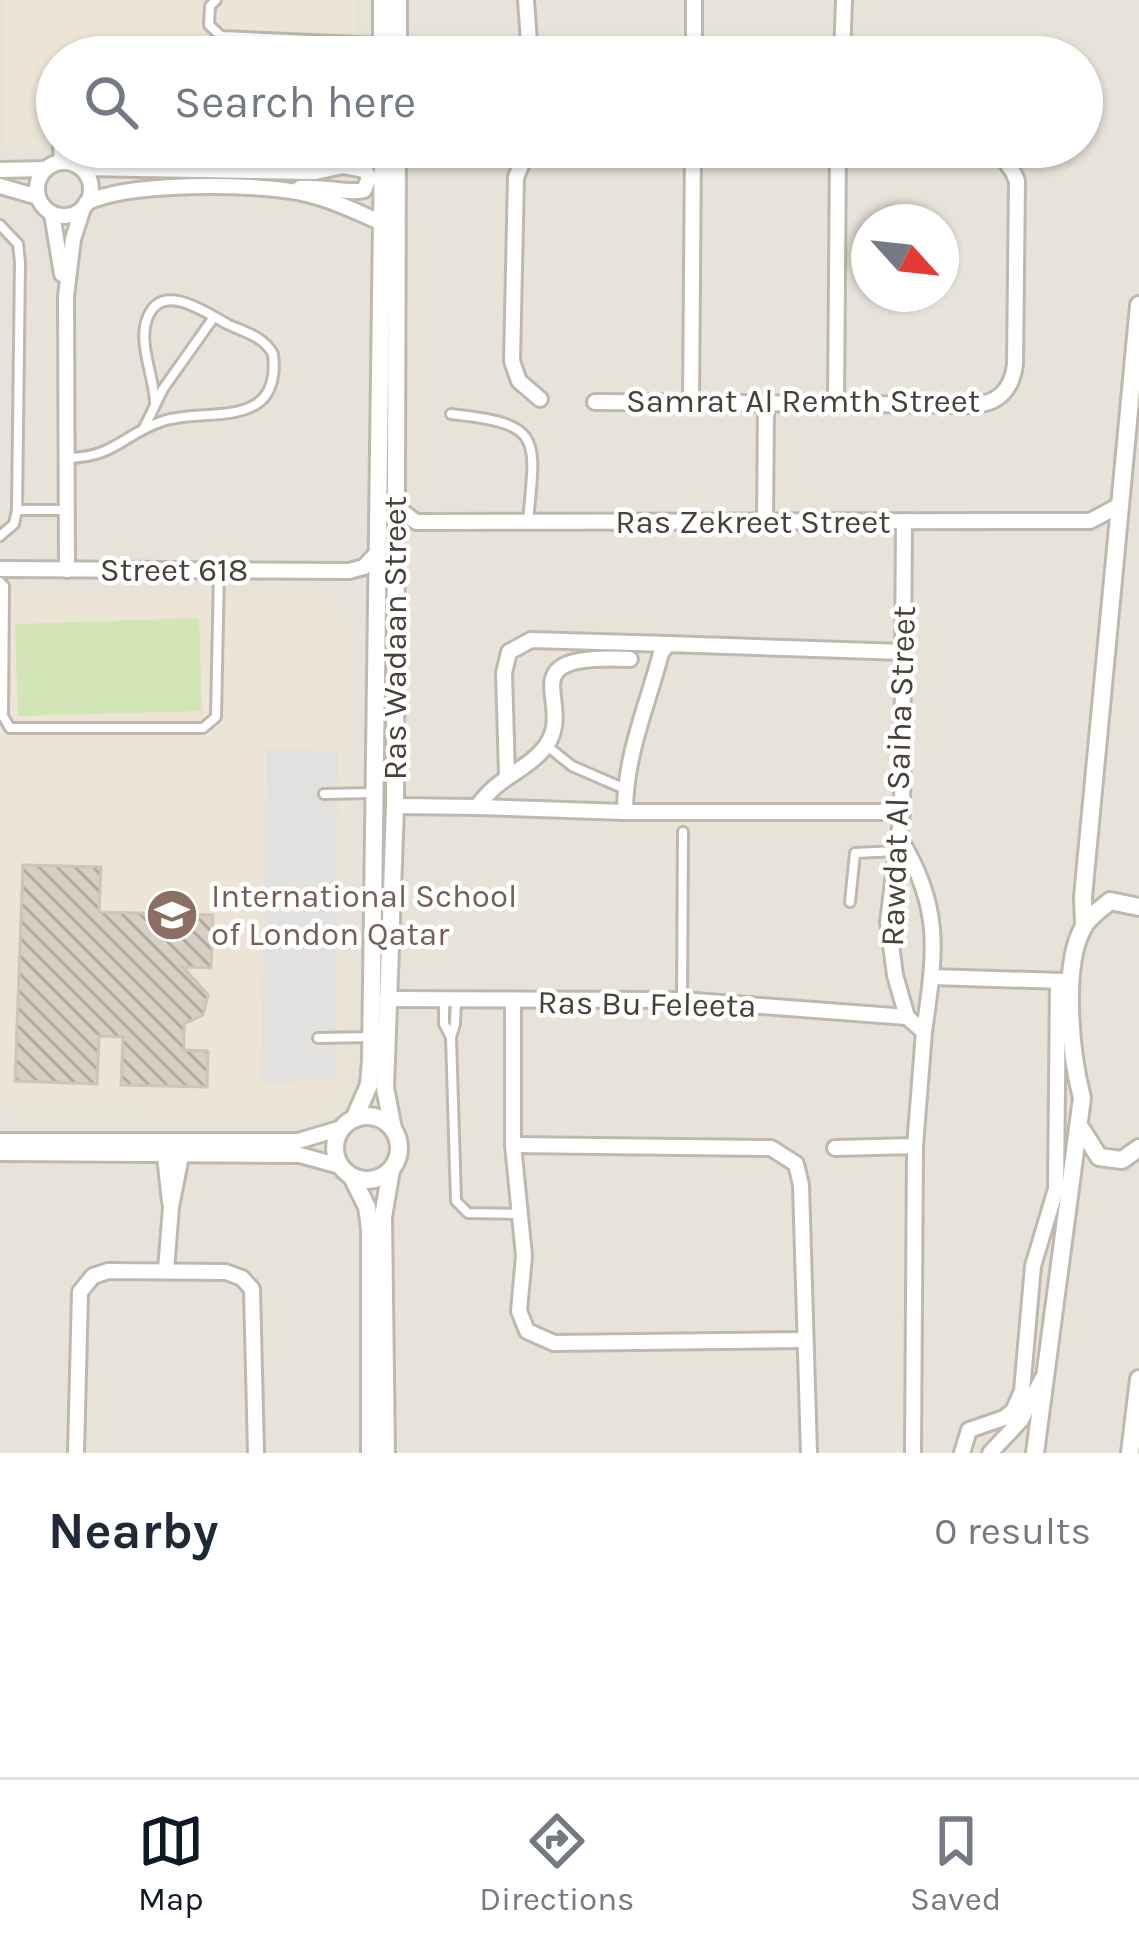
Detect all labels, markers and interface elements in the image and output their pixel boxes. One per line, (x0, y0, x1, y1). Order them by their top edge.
search box (36, 36, 1103, 168)
icon: search (78, 69, 144, 135)
text: Search here (174, 76, 416, 128)
north arrow (851, 204, 959, 312)
street label: Samrat Al Remth Street (626, 382, 980, 420)
street label: Ras Wadaan Street (376, 496, 414, 780)
street label: Ras Zekreet Street (615, 503, 891, 541)
street label: Street 618 (100, 551, 248, 589)
street label: Rawdat Al Saiha Street (873, 605, 923, 947)
place label: International School of London Qatar (211, 877, 517, 953)
school or university icon: International School of London Qatar (144, 887, 200, 943)
street label: Ras Bu Feleeta (537, 983, 757, 1025)
text: Nearby (48, 1501, 218, 1561)
text: 0 results (934, 1508, 1091, 1554)
tab: Map (138, 1808, 204, 1918)
tab: Directions (479, 1808, 634, 1918)
tab: Saved (910, 1808, 1001, 1918)

